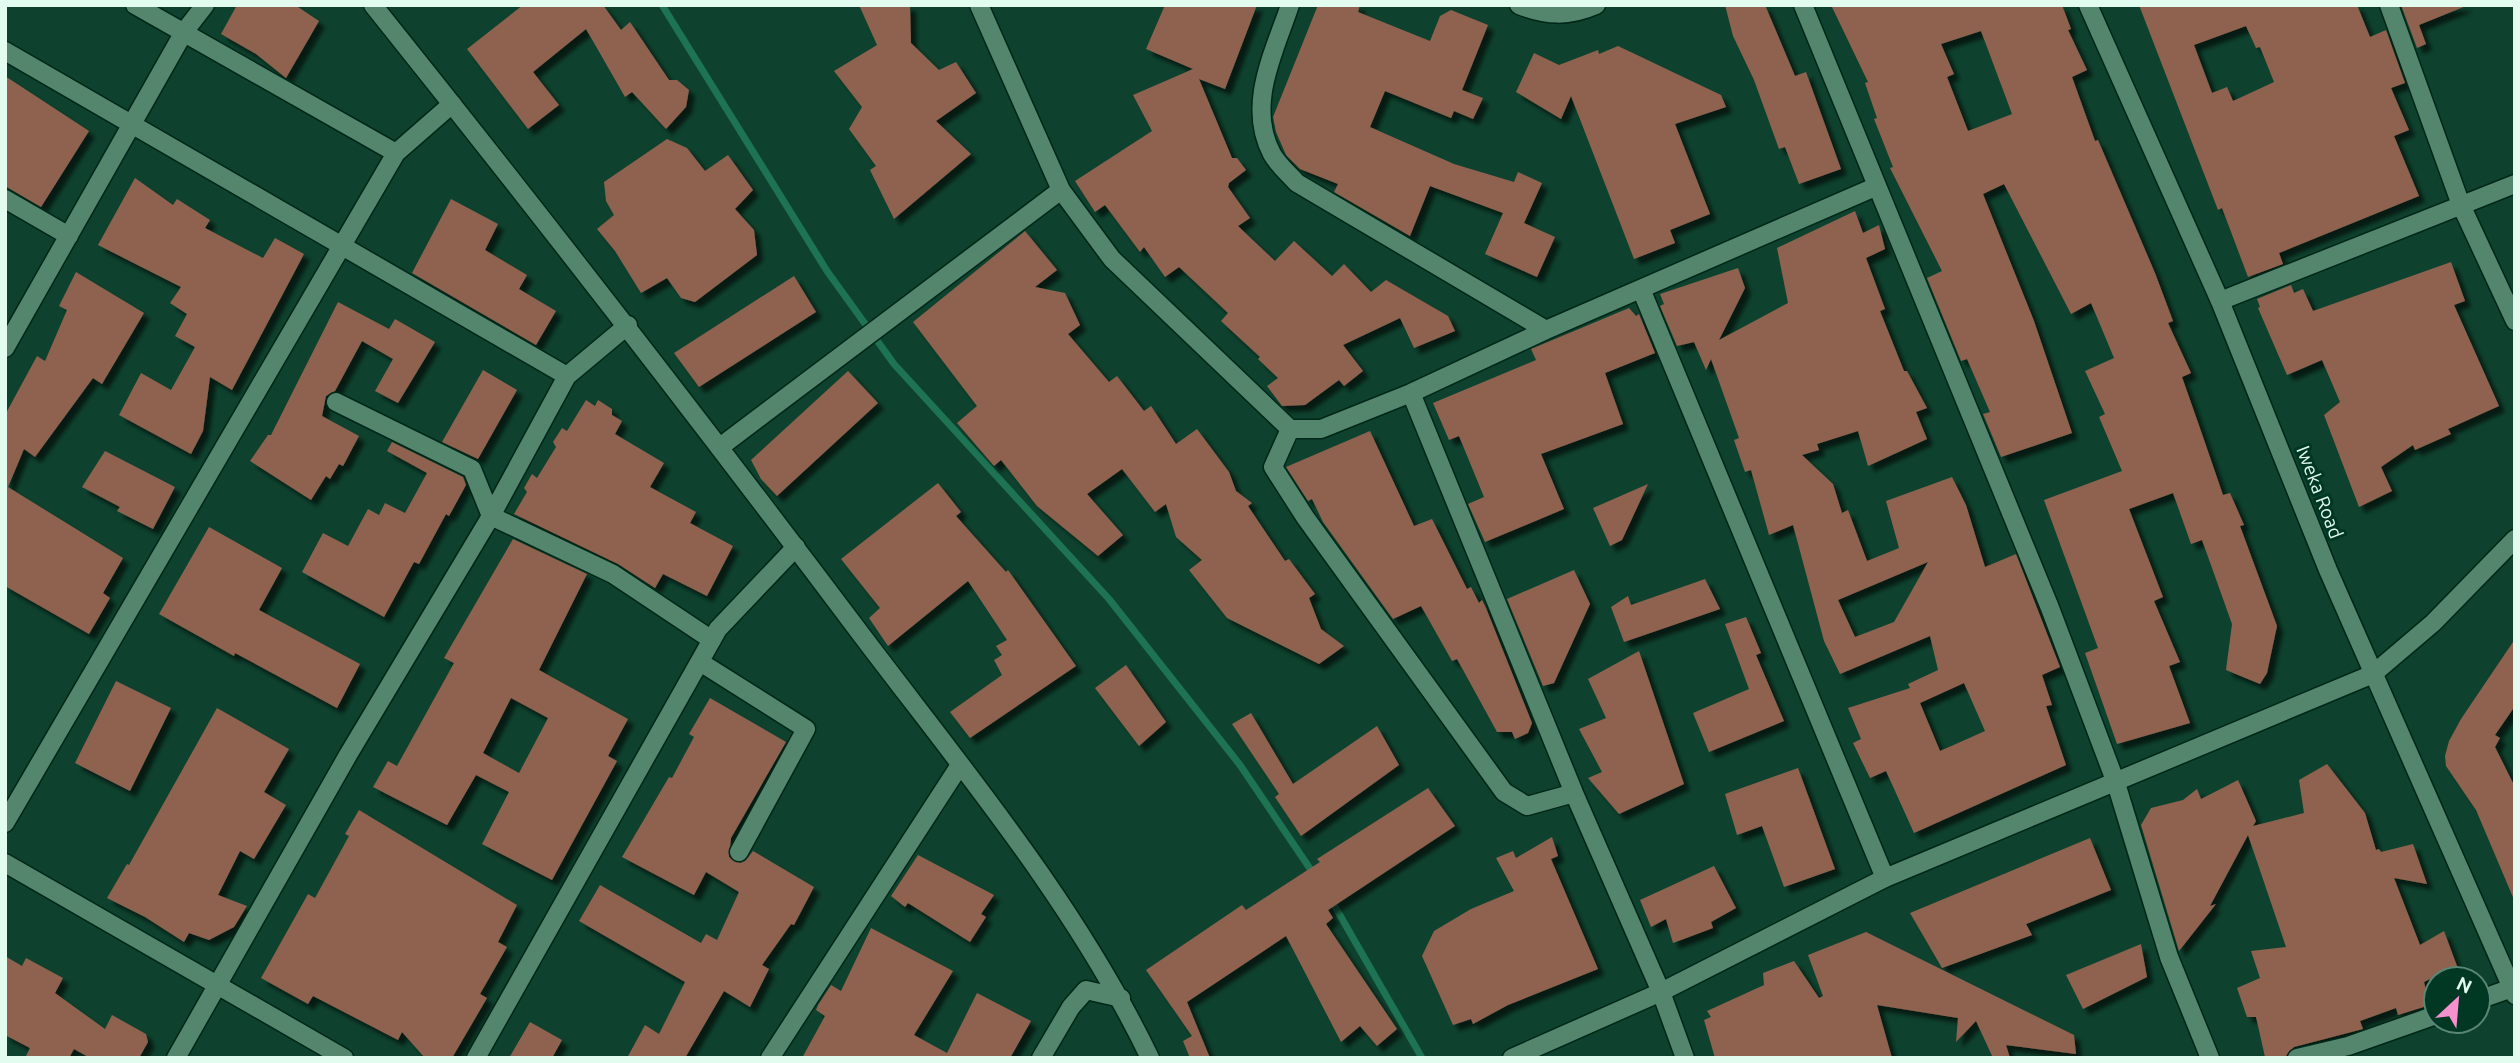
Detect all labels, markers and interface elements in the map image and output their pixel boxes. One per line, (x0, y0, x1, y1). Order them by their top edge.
street label: Iweka Road (2292, 443, 2348, 541)
north arrow (2422, 965, 2492, 1035)
text: N (2453, 972, 2476, 998)

